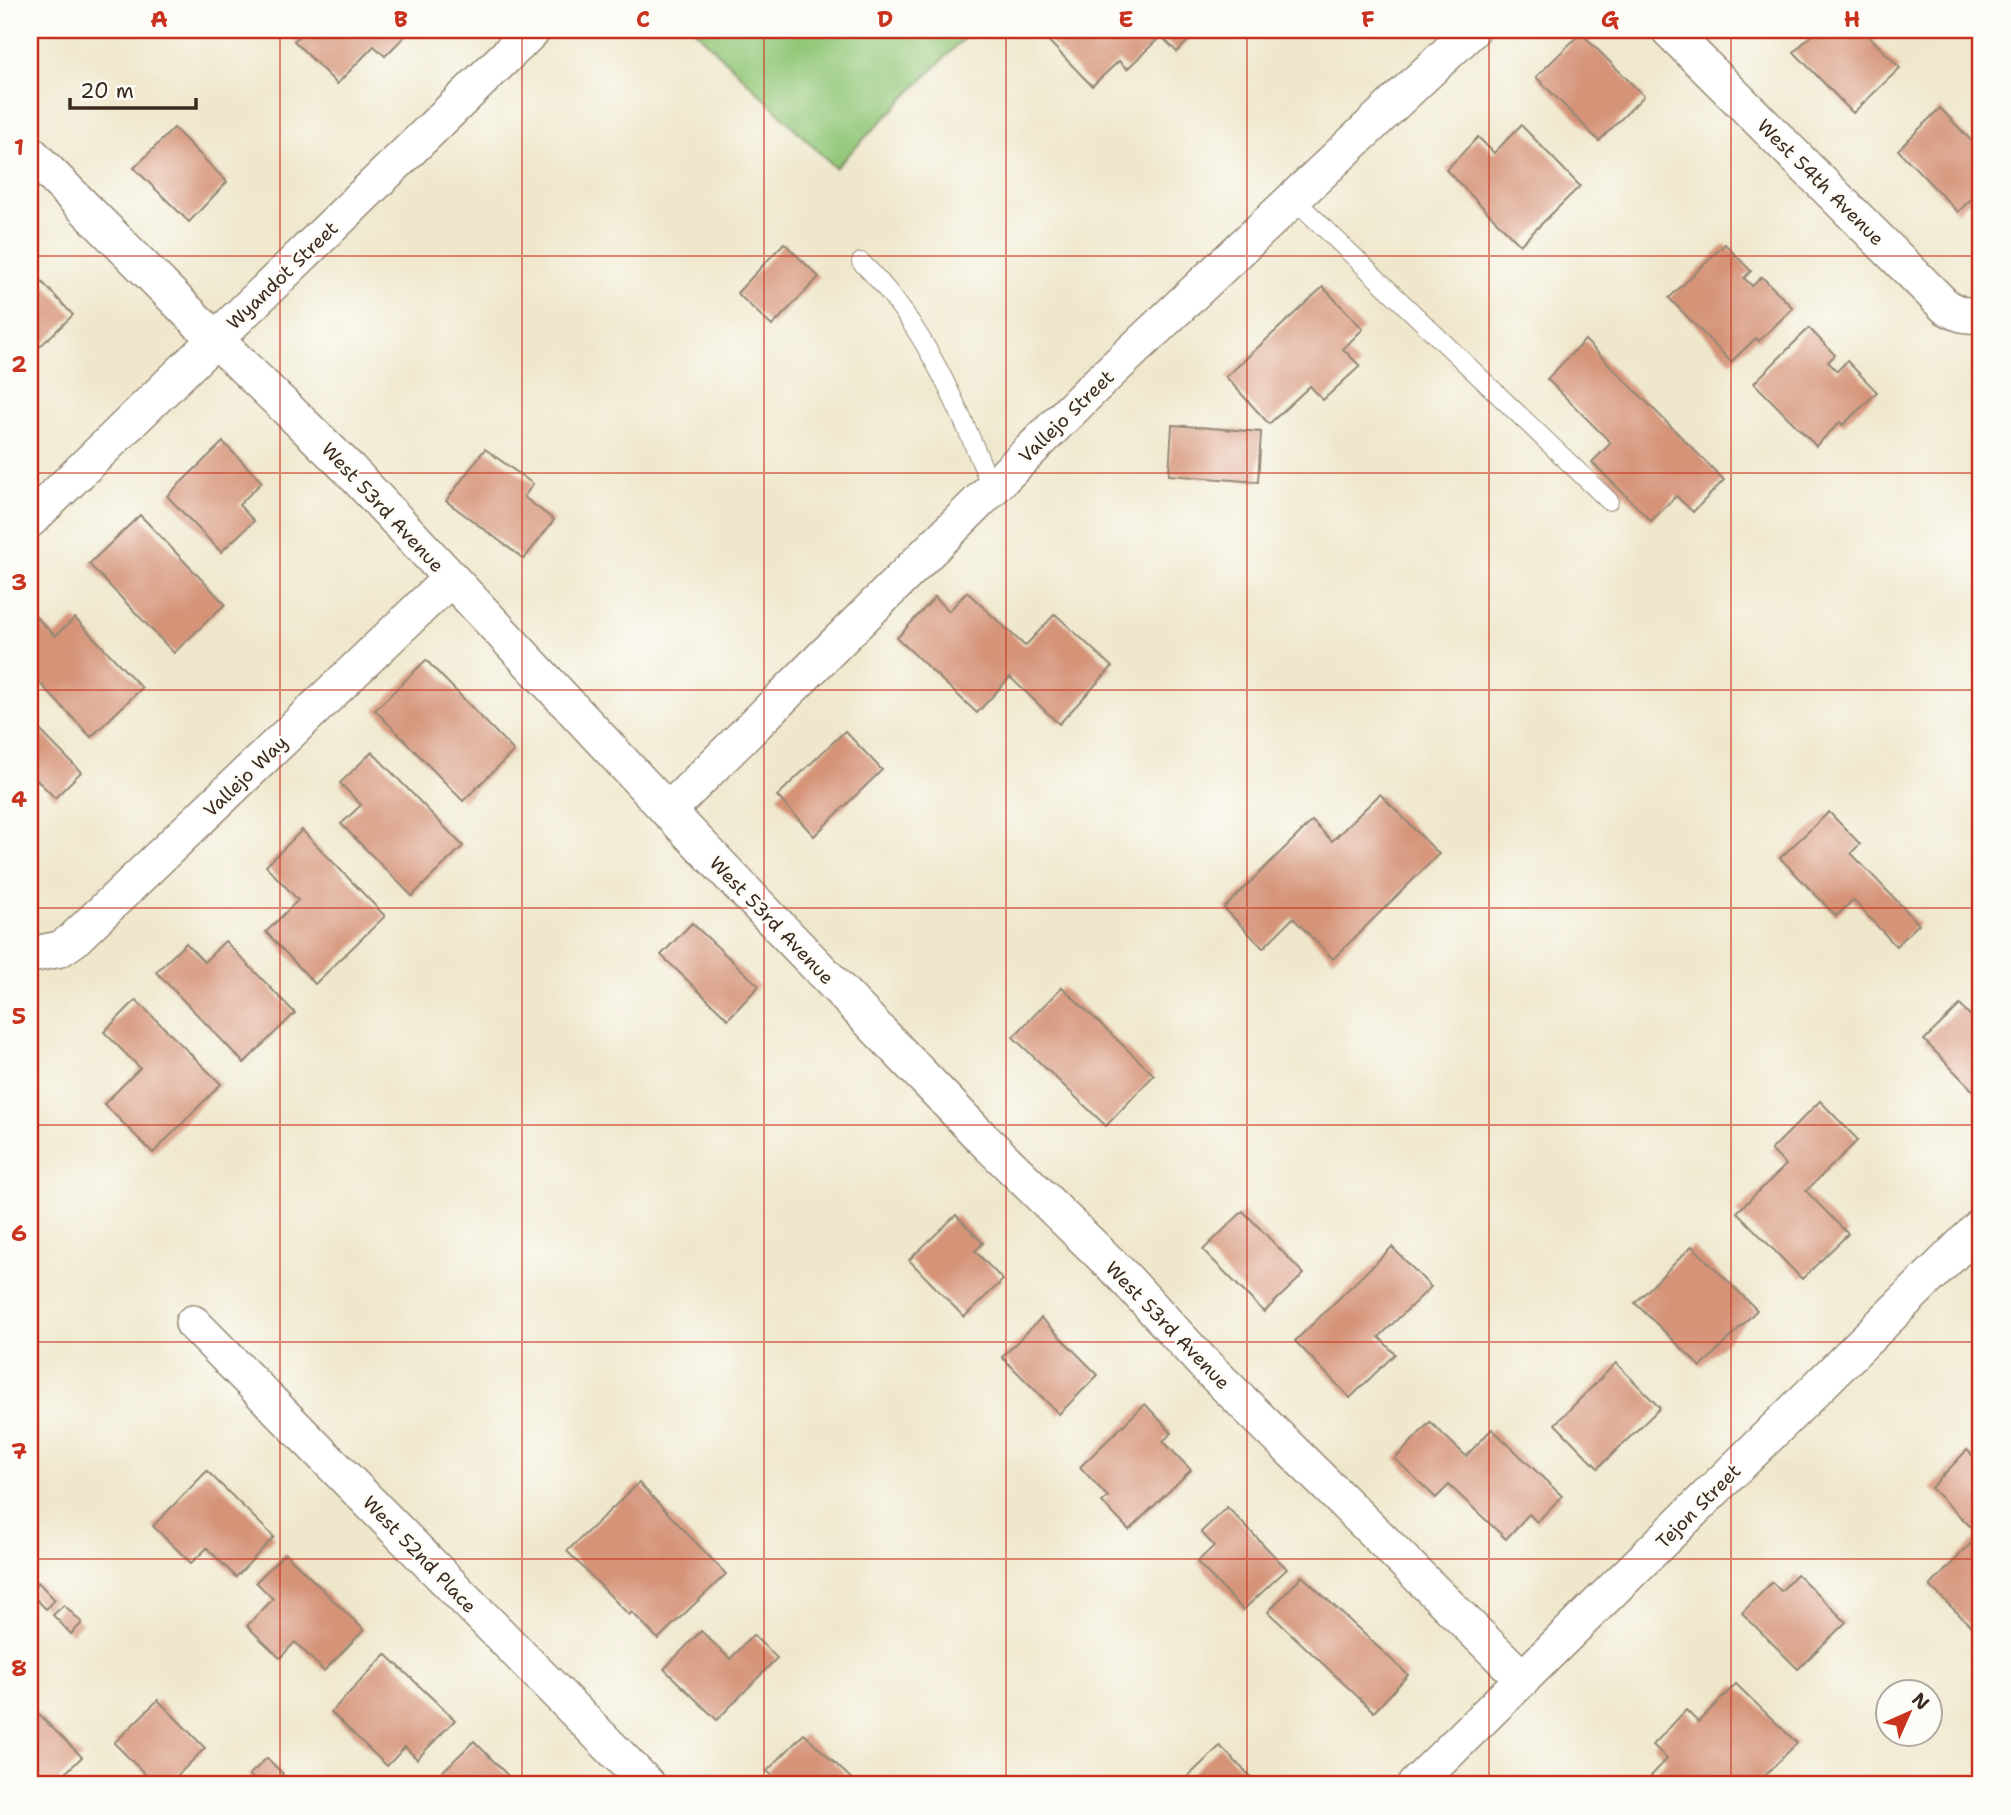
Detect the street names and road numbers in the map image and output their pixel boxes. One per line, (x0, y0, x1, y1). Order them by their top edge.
street label: West 54th Avenue (1752, 114, 1889, 251)
street label: Wyandot Street (221, 216, 343, 335)
street label: Vallejo Street (1013, 364, 1119, 468)
street label: West 53rd Avenue (316, 437, 449, 578)
street label: Vallejo Way (198, 730, 293, 823)
street label: West 53rd Avenue (704, 851, 839, 990)
street label: West 53rd Avenue (1100, 1256, 1235, 1395)
street label: Tejon Street (1651, 1459, 1746, 1554)
street label: West 52nd Place (357, 1490, 482, 1618)

